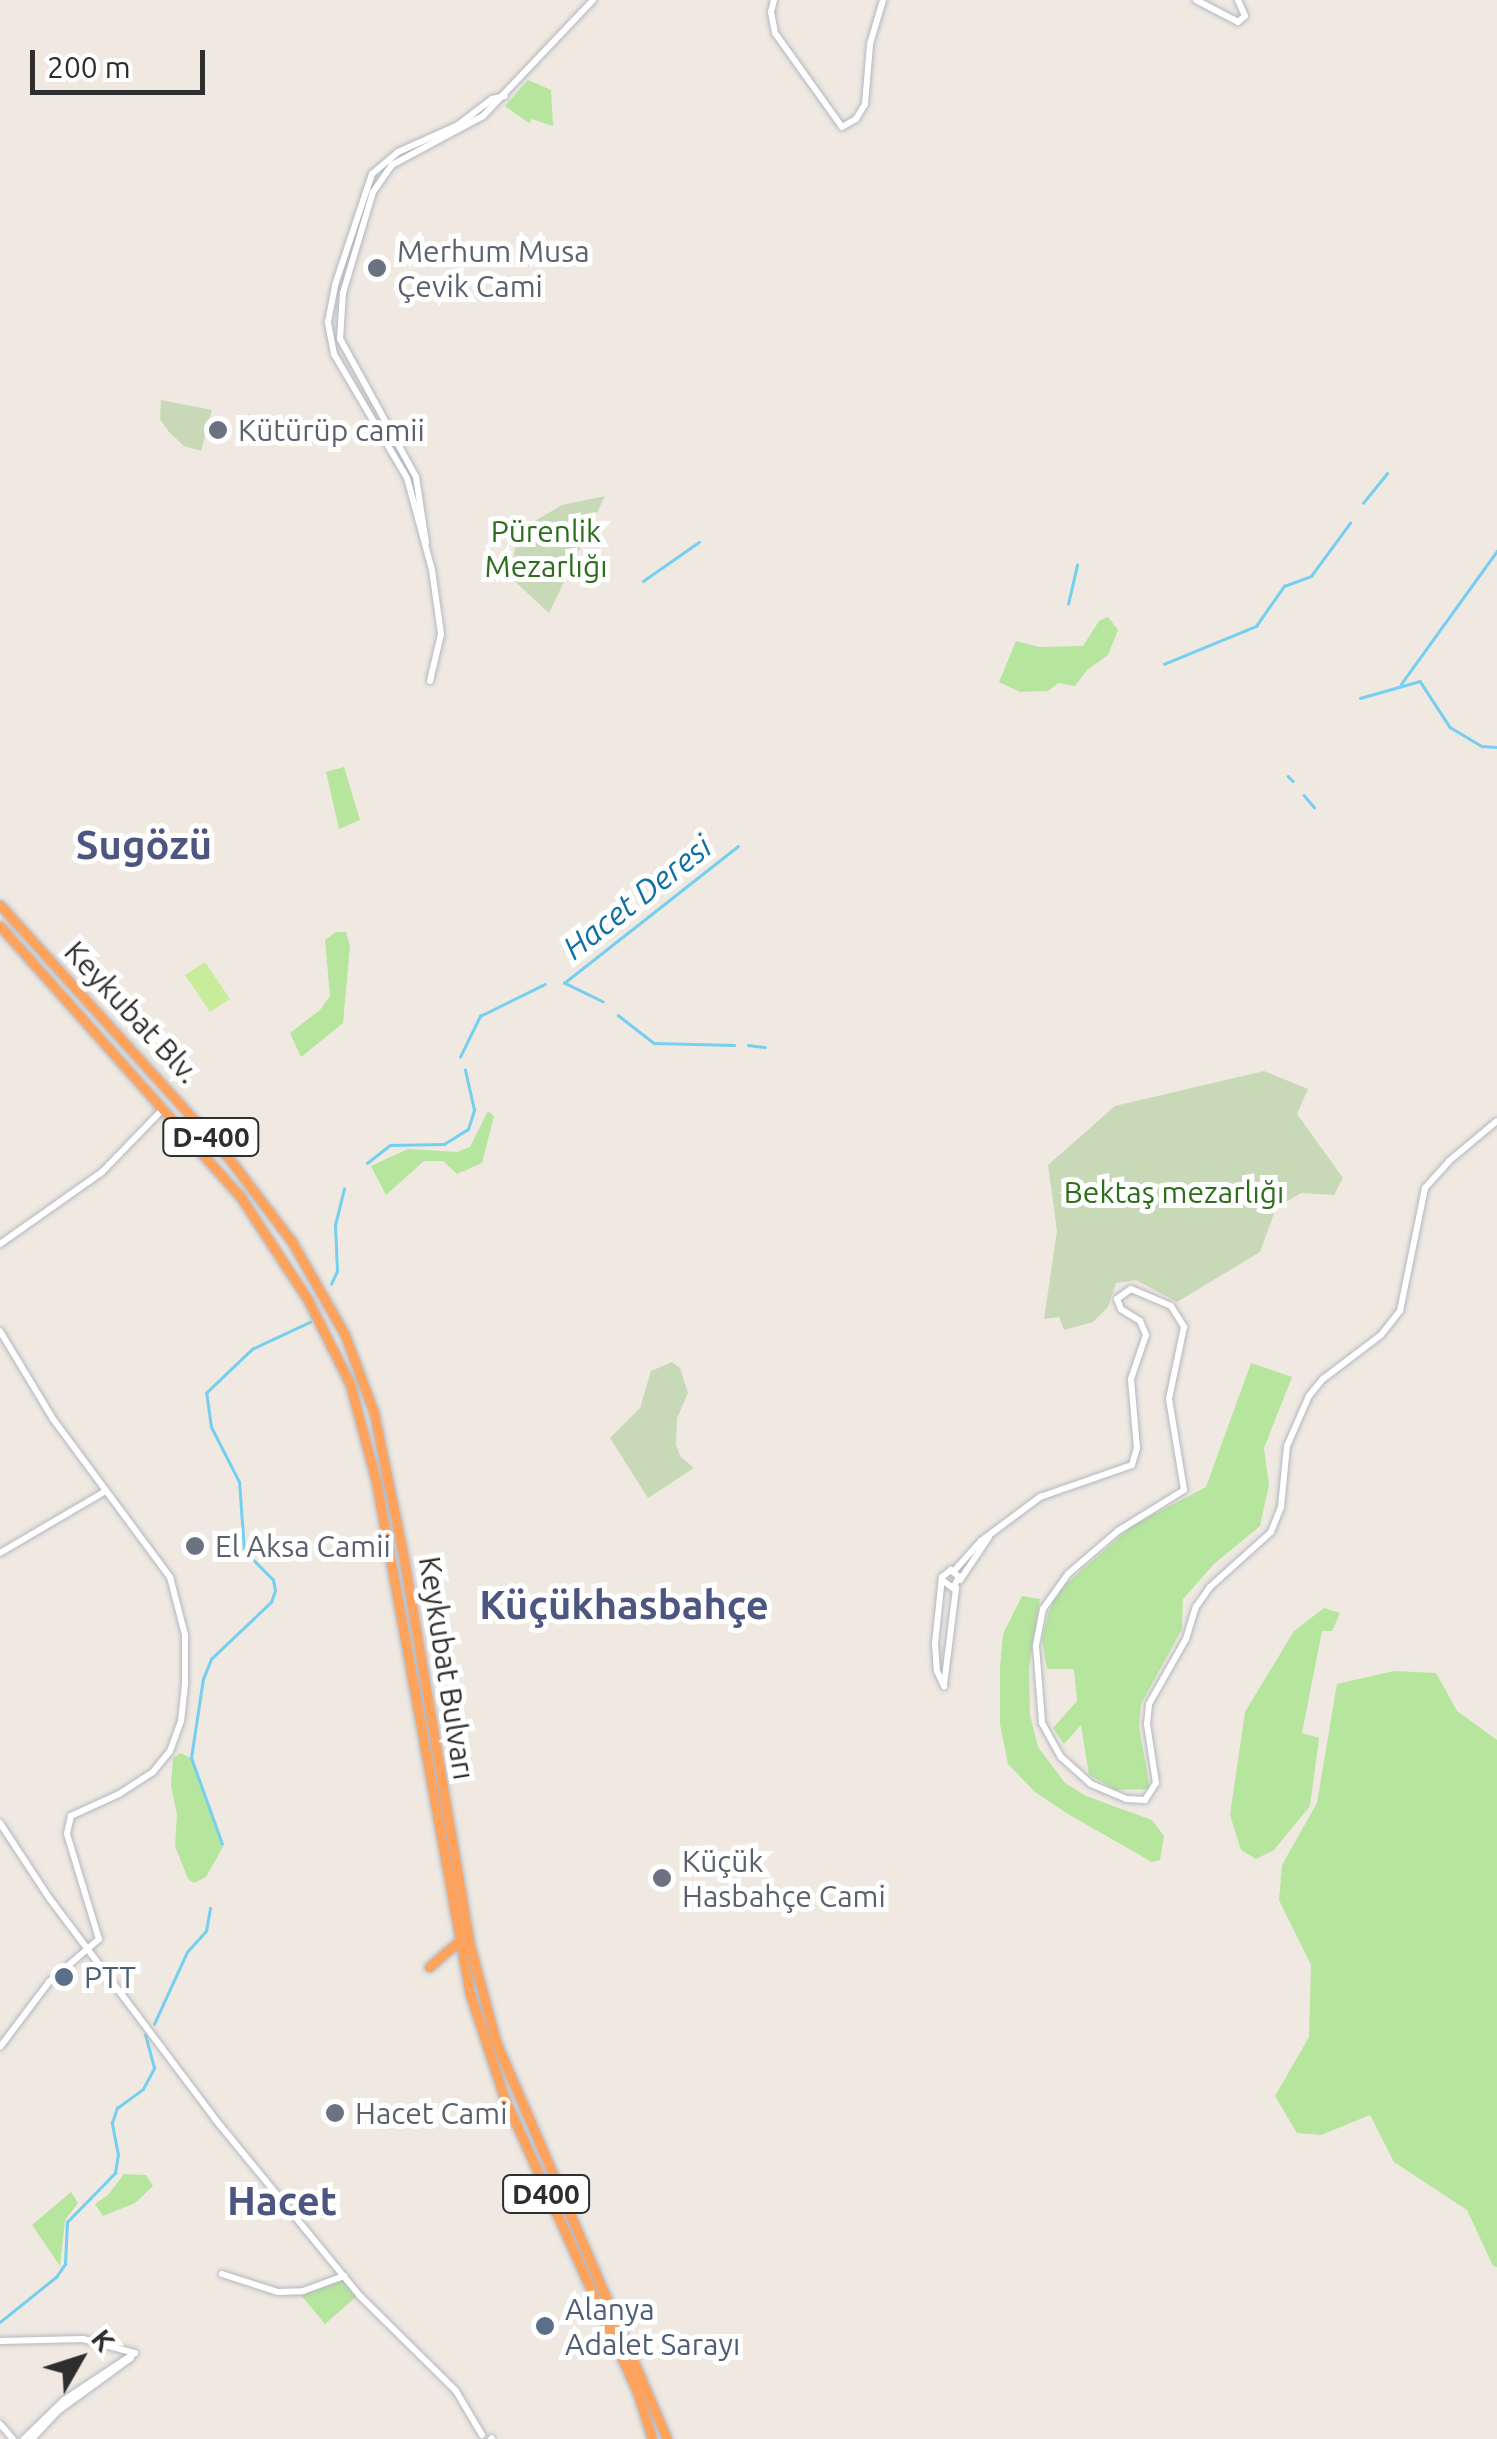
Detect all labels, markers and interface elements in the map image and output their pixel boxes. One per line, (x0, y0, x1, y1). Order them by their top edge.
scale bar (35, 30, 210, 92)
text: 200 m (47, 50, 131, 84)
place label: Merhum Musa Çevik Cami (397, 233, 590, 304)
marker: Merhum Musa Çevik Cami (366, 257, 388, 279)
place label: Kütürüp camii (238, 412, 425, 448)
marker: Kütürüp camii (207, 419, 229, 441)
park label: Pürenlik Mezarlığı (485, 513, 607, 584)
district label: Sugözü (76, 821, 212, 869)
water label: Hacet Deresi (555, 827, 719, 967)
street label: Keykubat Blv. (57, 934, 207, 1090)
road number: D-400 (161, 1114, 261, 1160)
park label: Bektaş mezarlığı (1064, 1174, 1284, 1210)
place label: El Aksa Camii (215, 1528, 391, 1564)
marker: El Aksa Camii (184, 1535, 206, 1557)
street label: Keykubat Bulvarı (412, 1554, 482, 1782)
district label: Küçükhasbahçe (479, 1581, 769, 1629)
place label: Küçük Hasbahçe Cami (682, 1843, 886, 1914)
marker: Küçük Hasbahçe Cami (651, 1867, 673, 1889)
place label: PTT (84, 1959, 136, 1995)
marker: PTT (53, 1966, 75, 1988)
place label: Hacet Cami (355, 2095, 507, 2131)
marker: Hacet Cami (324, 2102, 346, 2124)
road number: D400 (501, 2171, 591, 2217)
district label: Hacet (227, 2177, 337, 2225)
place label: Alanya Adalet Sarayı (565, 2291, 740, 2362)
north arrow (30, 2309, 130, 2409)
marker: Alanya Adalet Sarayı (534, 2315, 556, 2337)
text: K (86, 2323, 122, 2357)

